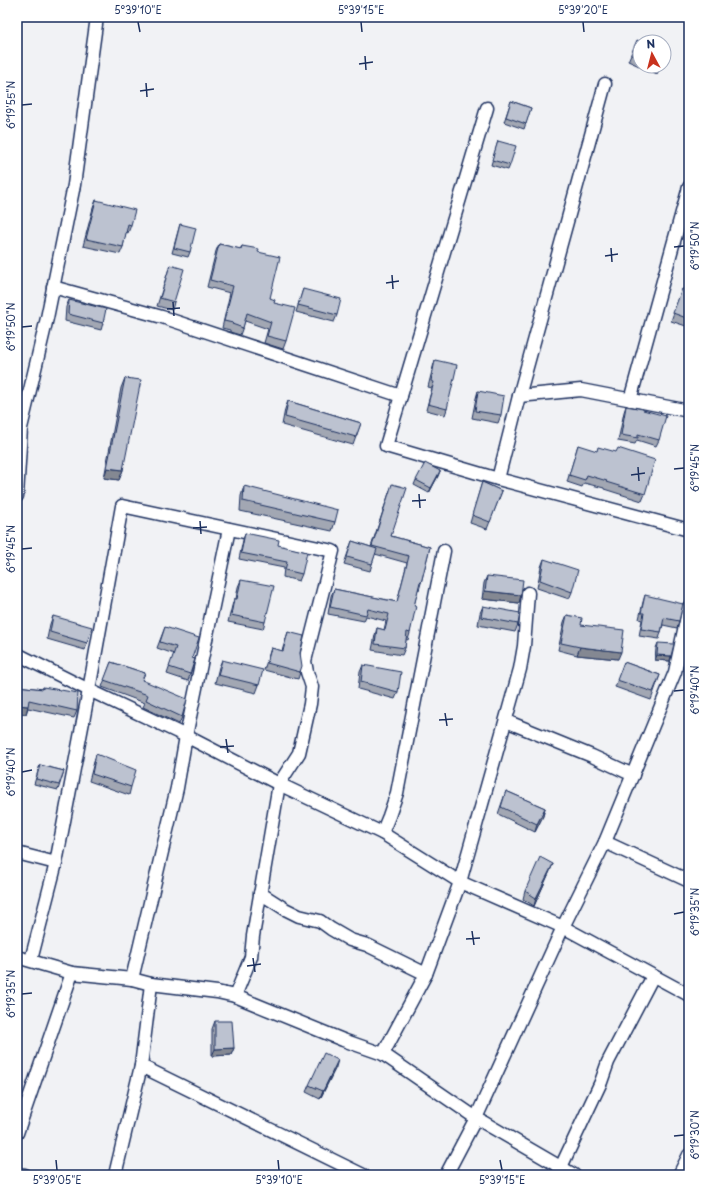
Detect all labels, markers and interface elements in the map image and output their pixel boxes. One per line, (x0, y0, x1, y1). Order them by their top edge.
text: 5°39'10"E (114, 2, 162, 17)
text: 5°39'15"E (338, 2, 384, 17)
text: 5°39'20"E (558, 2, 608, 17)
north arrow (632, 34, 672, 74)
text: N (645, 35, 656, 53)
text: 6°19'55"N (3, 81, 18, 129)
text: 6°19'50"N (687, 221, 702, 271)
text: 6°19'50"N (3, 302, 18, 352)
text: 6°19'45"N (687, 444, 702, 492)
text: 6°19'45"N (3, 525, 18, 573)
text: 6°19'40"N (687, 665, 702, 715)
text: 6°19'40"N (3, 747, 18, 797)
text: 6°19'35"N (687, 888, 702, 936)
text: 6°19'35"N (3, 970, 18, 1018)
text: 6°19'30"N (687, 1110, 702, 1160)
text: 5°39'05"E (32, 1172, 82, 1187)
text: 5°39'10"E (255, 1172, 303, 1187)
text: 5°39'15"E (479, 1172, 525, 1187)

